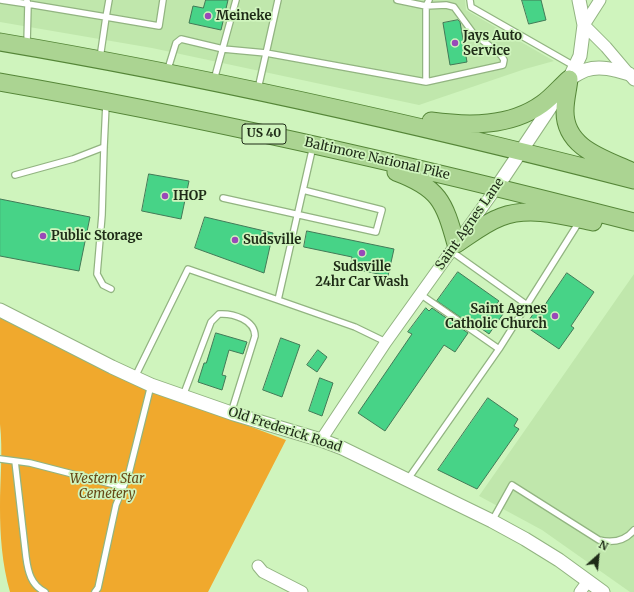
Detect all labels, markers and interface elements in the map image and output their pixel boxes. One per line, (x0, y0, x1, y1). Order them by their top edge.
place label: Meineke (216, 8, 272, 24)
marker: Meineke (203, 11, 213, 21)
place label: Jays Auto Service (463, 28, 522, 59)
marker: Jays Auto Service (450, 38, 460, 48)
road number: US 40 (242, 124, 286, 144)
street label: Baltimore National Pike (303, 135, 451, 183)
street label: Saint Agnes Lane (432, 175, 508, 273)
place label: IHOP (173, 188, 207, 204)
marker: IHOP (160, 191, 170, 201)
place label: Public Storage (51, 228, 143, 244)
marker: Public Storage (38, 231, 48, 241)
place label: Sudsville (243, 232, 301, 248)
marker: Sudsville (230, 235, 240, 245)
marker: Sudsville 24hr Car Wash (357, 248, 367, 258)
place label: Sudsville 24hr Car Wash (315, 259, 409, 290)
place label: Saint Agnes Catholic Church (445, 301, 547, 332)
marker: Saint Agnes Catholic Church (550, 311, 560, 321)
street label: Old Frederick Road (226, 404, 344, 456)
park label: Western Star Cemetery (70, 471, 144, 502)
north arrow (578, 536, 618, 576)
text: N (596, 537, 610, 554)

